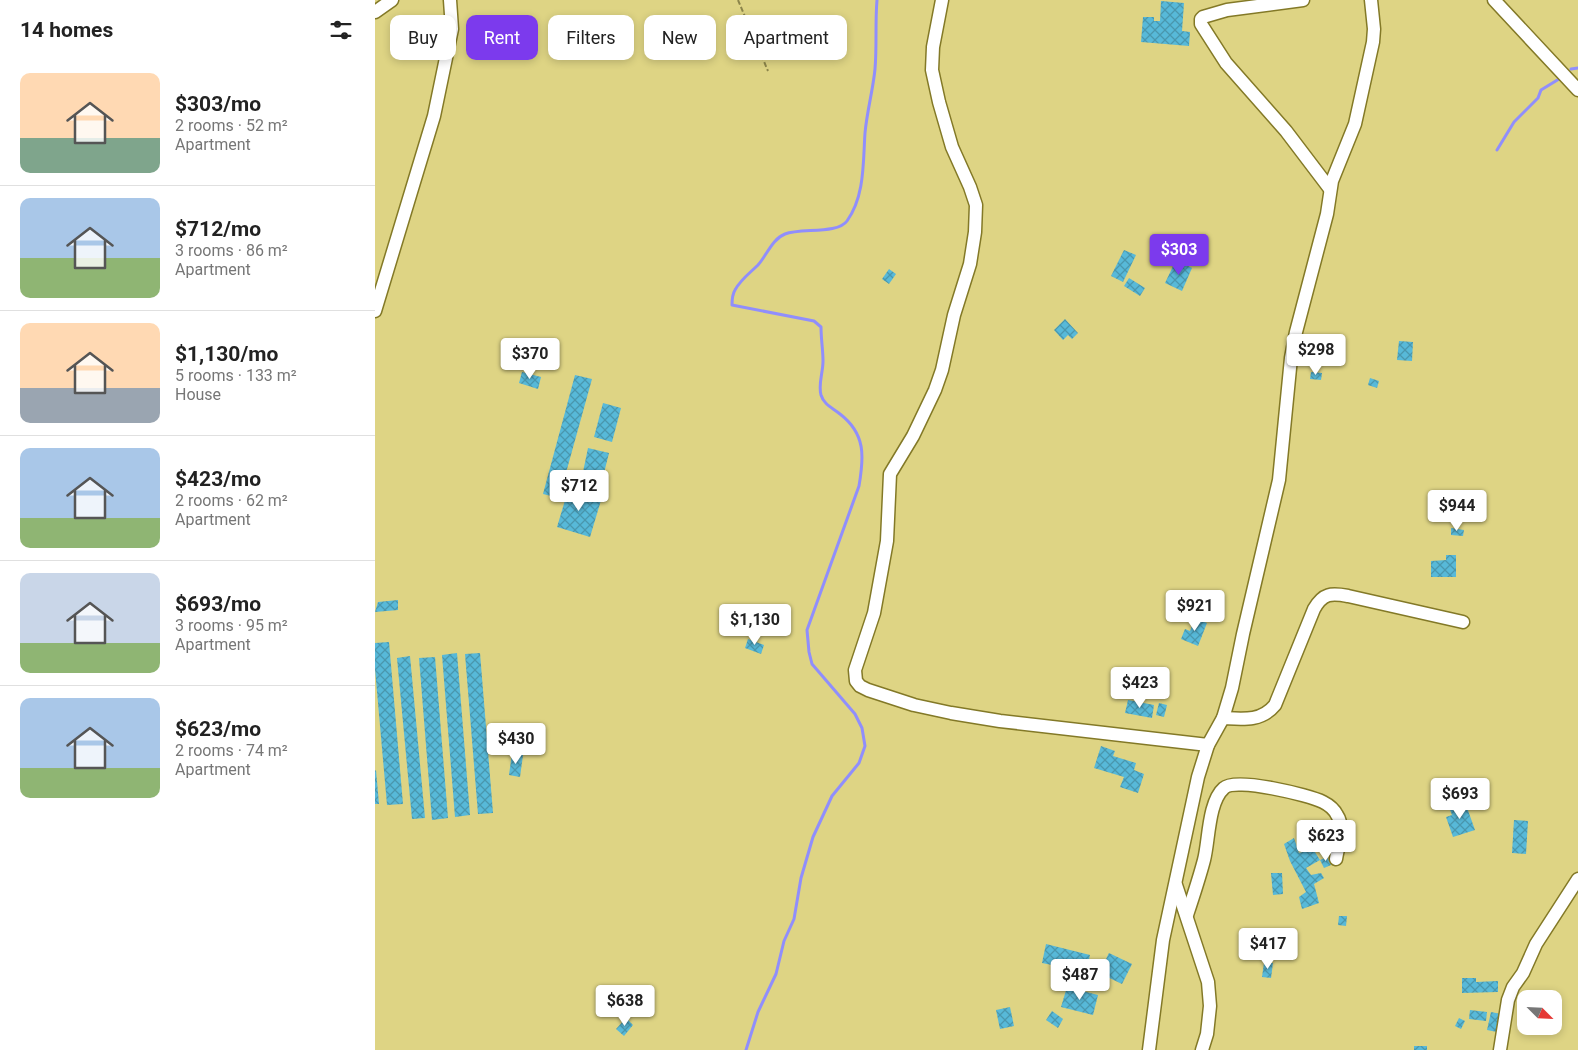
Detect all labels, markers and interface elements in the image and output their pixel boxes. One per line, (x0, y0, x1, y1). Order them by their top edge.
chip: Buy (390, 15, 456, 60)
chip: Rent (466, 15, 538, 60)
chip: Filters (548, 15, 634, 60)
chip: New (644, 15, 716, 60)
chip: Apartment (726, 15, 847, 60)
icon: filters (327, 16, 355, 44)
text: 14 homes (20, 18, 113, 42)
text: $303/mo (175, 92, 261, 116)
icon: home (60, 93, 120, 153)
text: 2 rooms · 52 m² (175, 116, 288, 135)
text: Apartment (175, 135, 251, 154)
text: $712/mo (175, 217, 261, 241)
icon: home (60, 218, 120, 278)
pin: $303 (1149, 234, 1209, 276)
text: $303 (1161, 240, 1197, 259)
text: 3 rooms · 86 m² (175, 241, 288, 260)
text: Apartment (175, 260, 251, 279)
pin: $298 (1286, 334, 1346, 376)
pin: $370 (500, 338, 560, 380)
text: $298 (1298, 340, 1334, 359)
text: $1,130/mo (175, 342, 278, 366)
icon: home (60, 343, 120, 403)
text: $370 (512, 344, 548, 363)
text: 5 rooms · 133 m² (175, 366, 297, 385)
text: House (175, 385, 221, 404)
text: $423/mo (175, 467, 261, 491)
icon: home (60, 468, 120, 528)
pin: $712 (549, 470, 609, 512)
text: $712 (561, 476, 597, 495)
pin: $944 (1427, 490, 1487, 532)
text: 2 rooms · 62 m² (175, 491, 288, 510)
text: $944 (1439, 496, 1475, 515)
text: Apartment (175, 510, 251, 529)
pin: $921 (1165, 590, 1225, 632)
text: $693/mo (175, 592, 261, 616)
icon: home (60, 593, 120, 653)
text: $921 (1177, 596, 1213, 615)
pin: $1,130 (714, 604, 796, 646)
text: $1,130 (730, 610, 780, 629)
text: 3 rooms · 95 m² (175, 616, 288, 635)
text: Apartment (175, 635, 251, 654)
pin: $423 (1110, 666, 1170, 709)
text: $423 (1122, 673, 1158, 692)
text: $623/mo (175, 717, 261, 741)
icon: home (60, 718, 120, 778)
pin: $430 (486, 722, 546, 765)
text: $430 (498, 729, 534, 748)
text: 2 rooms · 74 m² (175, 741, 288, 760)
text: Apartment (175, 760, 251, 779)
pin: $693 (1430, 778, 1490, 820)
text: $693 (1442, 784, 1478, 803)
pin: $623 (1296, 820, 1356, 862)
text: $623 (1308, 826, 1344, 845)
pin: $417 (1238, 928, 1298, 970)
text: $417 (1250, 934, 1286, 953)
pin: $487 (1050, 958, 1110, 1001)
text: $487 (1062, 965, 1098, 984)
pin: $638 (595, 984, 655, 1027)
north arrow (1517, 990, 1563, 1035)
map controls (1517, 990, 1562, 1035)
text: $638 (607, 991, 643, 1010)

